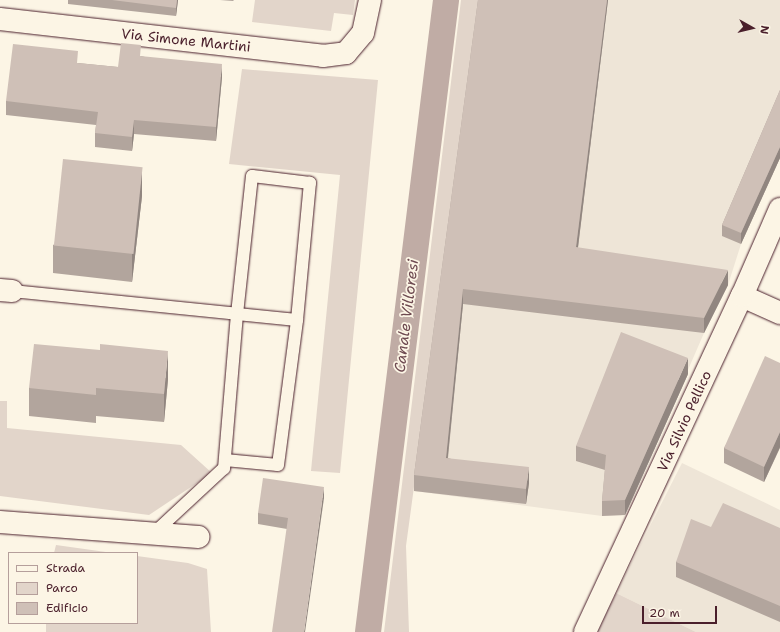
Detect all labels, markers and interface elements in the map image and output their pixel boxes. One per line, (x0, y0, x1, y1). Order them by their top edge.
north arrow (732, 8, 772, 48)
text: N (756, 24, 772, 35)
street label: Via Simone Martini (120, 25, 252, 55)
water label: Canale Villoresi (391, 258, 423, 374)
street label: Via Silvio Pellico (653, 368, 715, 474)
legend (8, 552, 138, 624)
text: Strada (46, 560, 85, 576)
text: Parco (46, 580, 78, 596)
scale bar (644, 598, 719, 624)
text: Edificio (46, 600, 88, 616)
text: 20 m (649, 605, 680, 621)

